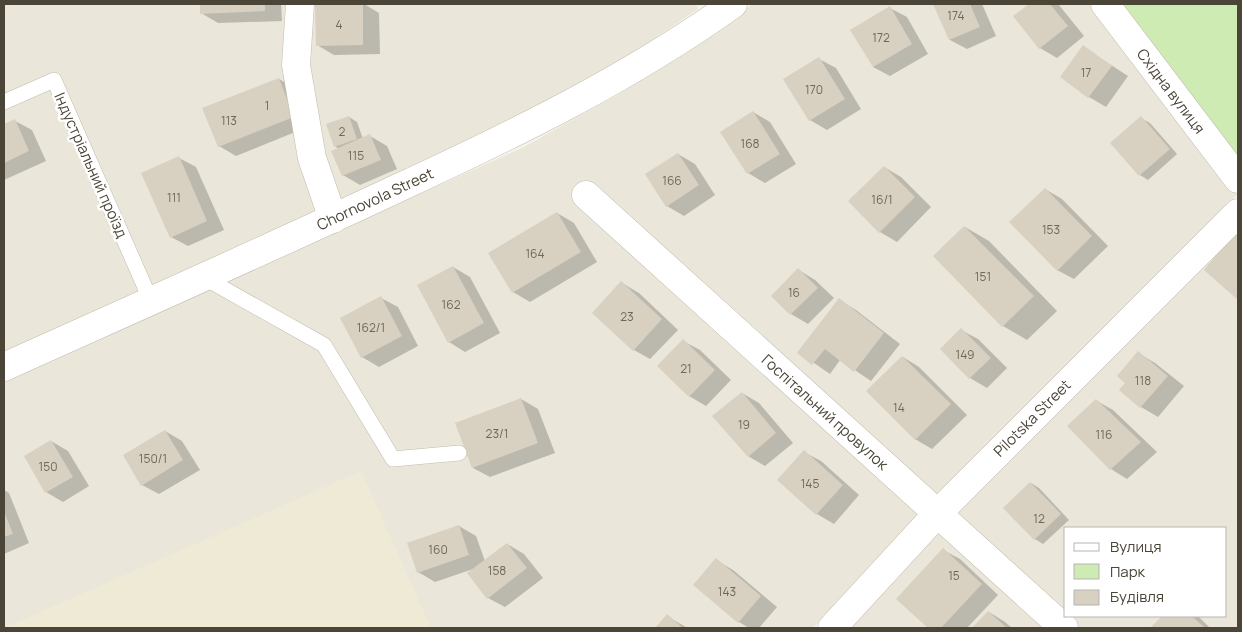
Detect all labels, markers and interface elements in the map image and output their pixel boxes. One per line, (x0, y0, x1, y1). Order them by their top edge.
house number: 174 (947, 7, 965, 24)
house number: 4 (335, 16, 343, 33)
house number: 172 (872, 29, 890, 46)
street label: Східна вулиця (1132, 44, 1210, 138)
house number: 17 (1081, 64, 1091, 81)
house number: 170 (805, 81, 823, 98)
street label: Індустріальний проїзд (49, 89, 133, 241)
house number: 1 (265, 97, 269, 114)
house number: 113 (221, 112, 237, 129)
house number: 2 (339, 123, 346, 140)
house number: 168 (740, 135, 760, 152)
house number: 115 (348, 147, 364, 164)
street label: Chornovola Street (313, 163, 437, 235)
house number: 166 (662, 172, 682, 189)
house number: 111 (167, 189, 181, 206)
house number: 16/1 (871, 191, 893, 208)
house number: 153 (1042, 221, 1060, 238)
house number: 164 (525, 245, 545, 262)
house number: 151 (975, 268, 991, 285)
house number: 16 (788, 284, 800, 301)
house number: 162 (442, 296, 461, 313)
house number: 23 (620, 308, 634, 325)
house number: 162/1 (357, 319, 385, 336)
house number: 149 (955, 346, 975, 363)
street label: Госпітальний провулок (757, 349, 893, 475)
house number: 21 (680, 360, 692, 377)
house number: 118 (1135, 372, 1151, 389)
street label: Pilotska Street (989, 375, 1075, 461)
house number: 14 (893, 399, 905, 416)
house number: 19 (738, 416, 750, 433)
house number: 23/1 (486, 425, 508, 442)
house number: 116 (1096, 426, 1112, 443)
house number: 150/1 (139, 450, 167, 467)
house number: 150 (39, 458, 57, 475)
house number: 145 (801, 475, 819, 492)
house number: 12 (1033, 510, 1045, 527)
legend (1064, 527, 1227, 617)
text: Вулиця (1110, 536, 1162, 557)
house number: 160 (428, 541, 448, 558)
text: Парк (1110, 561, 1146, 582)
house number: 158 (488, 562, 506, 579)
house number: 15 (948, 567, 960, 584)
house number: 143 (718, 583, 736, 600)
text: Будівля (1110, 586, 1164, 607)

